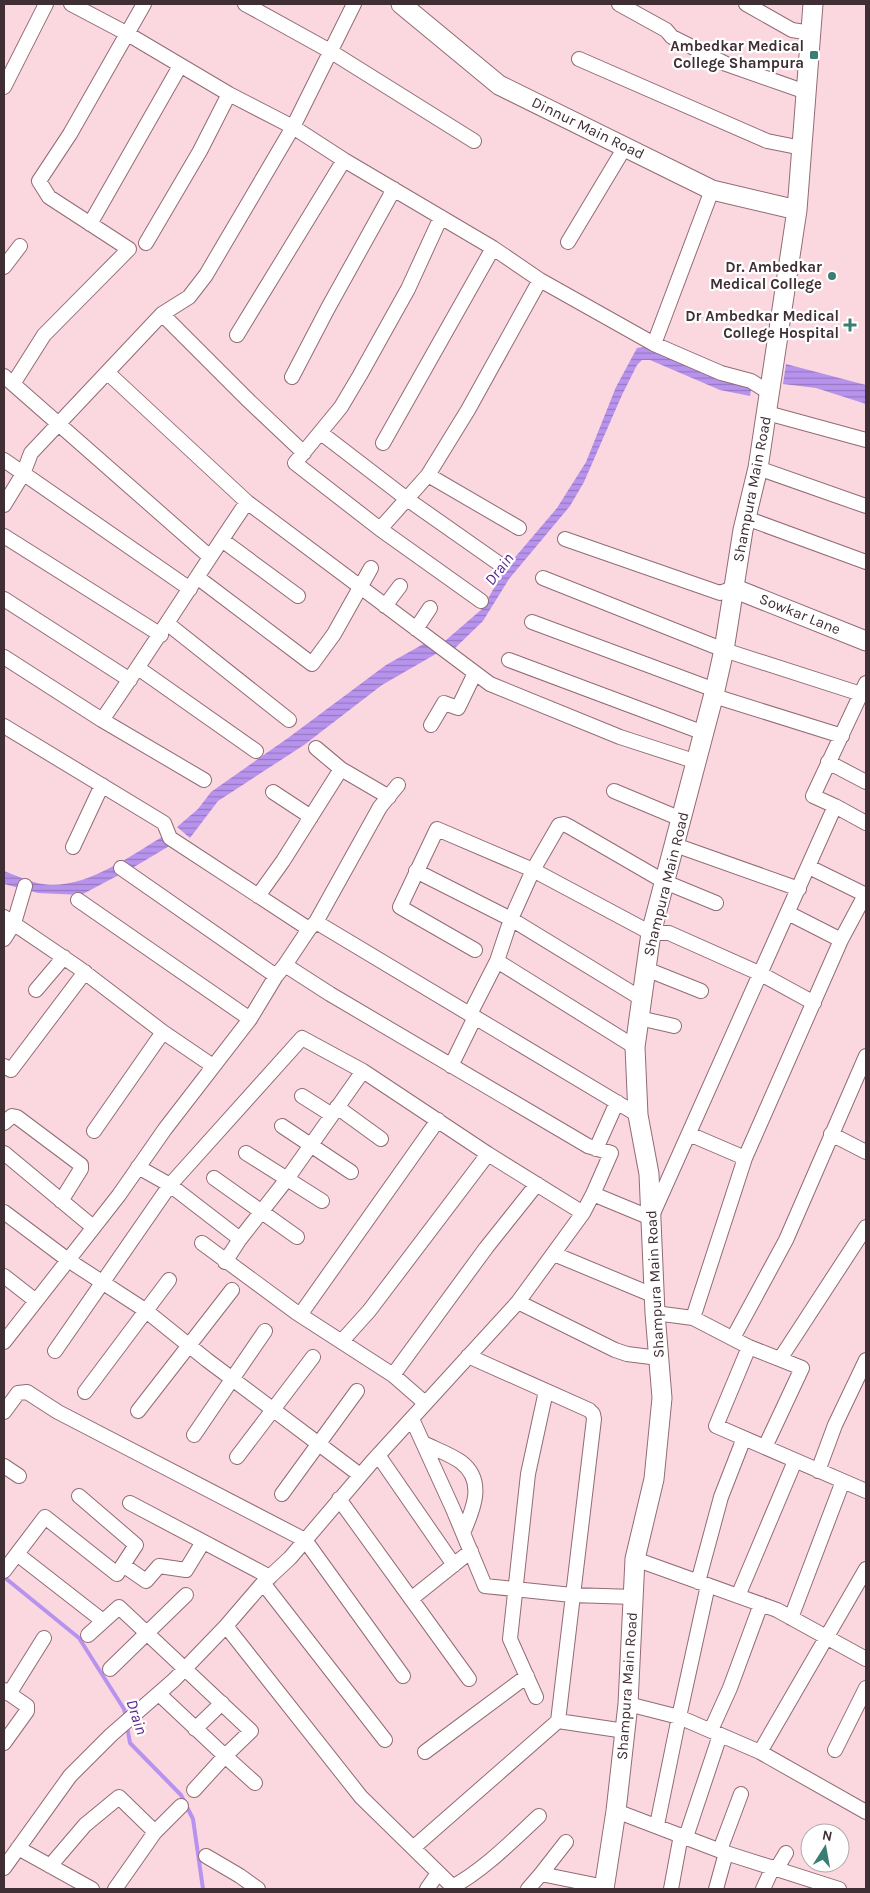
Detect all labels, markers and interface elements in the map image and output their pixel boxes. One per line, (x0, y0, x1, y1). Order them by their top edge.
place label: Ambedkar Medical College Shampura (670, 37, 804, 72)
marker: Ambedkar Medical College Shampura (808, 49, 820, 61)
street label: Dinnur Main Road (529, 93, 647, 163)
place label: Dr. Ambedkar Medical College (710, 258, 822, 293)
marker: Dr. Ambedkar Medical College (826, 270, 838, 282)
place label: Dr Ambedkar Medical College Hospital (685, 307, 839, 342)
marker: Dr Ambedkar Medical College Hospital (843, 318, 857, 332)
street label: Shampura Main Road (729, 415, 775, 563)
water label: Drain (480, 549, 518, 589)
street label: Sowkar Lane (757, 590, 843, 638)
street label: Shampura Main Road (639, 810, 693, 958)
street label: Shampura Main Road (642, 1210, 668, 1358)
street label: Shampura Main Road (613, 1612, 641, 1760)
water label: Drain (122, 1697, 152, 1737)
north arrow (800, 1823, 850, 1873)
text: N (821, 1826, 834, 1845)

